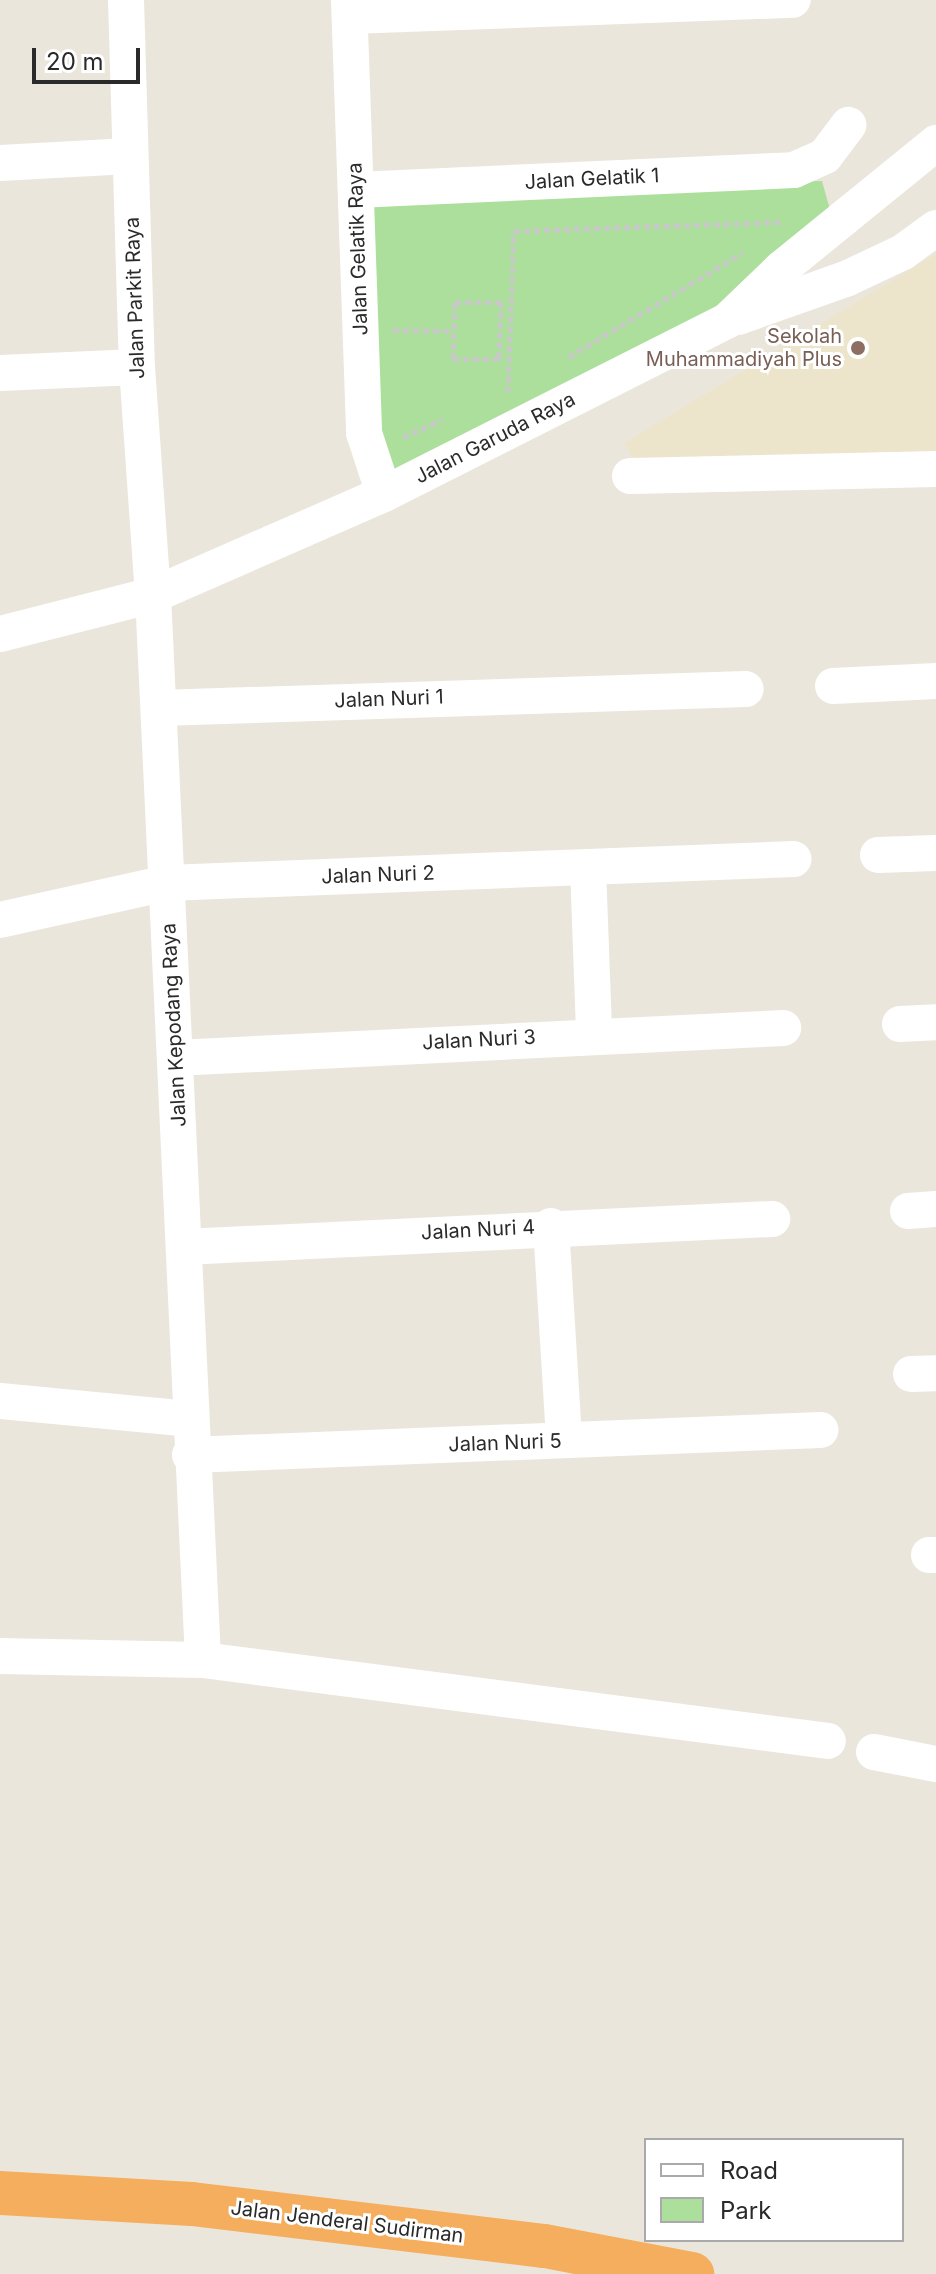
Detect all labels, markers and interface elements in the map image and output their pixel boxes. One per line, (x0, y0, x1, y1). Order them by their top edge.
scale bar (36, 32, 144, 82)
text: 20 m (46, 47, 104, 76)
street label: Jalan Gelatik Raya (343, 162, 373, 336)
street label: Jalan Gelatik 1 (524, 163, 660, 195)
street label: Jalan Parkit Raya (120, 217, 150, 379)
place label: Sekolah Muhammadiyah Plus (646, 324, 842, 371)
marker: Sekolah Muhammadiyah Plus (849, 339, 867, 357)
street label: Jalan Garuda Raya (411, 387, 579, 489)
street label: Jalan Nuri 1 (334, 685, 444, 713)
street label: Jalan Nuri 2 (321, 861, 435, 889)
street label: Jalan Kepodang Raya (157, 923, 191, 1127)
street label: Jalan Nuri 3 (422, 1025, 536, 1055)
street label: Jalan Nuri 4 (420, 1215, 536, 1245)
street label: Jalan Nuri 5 (448, 1429, 562, 1457)
legend (644, 2138, 904, 2242)
text: Road (720, 2156, 778, 2185)
street label: Jalan Jenderal Sudirman (229, 2196, 465, 2248)
text: Park (720, 2196, 771, 2225)

